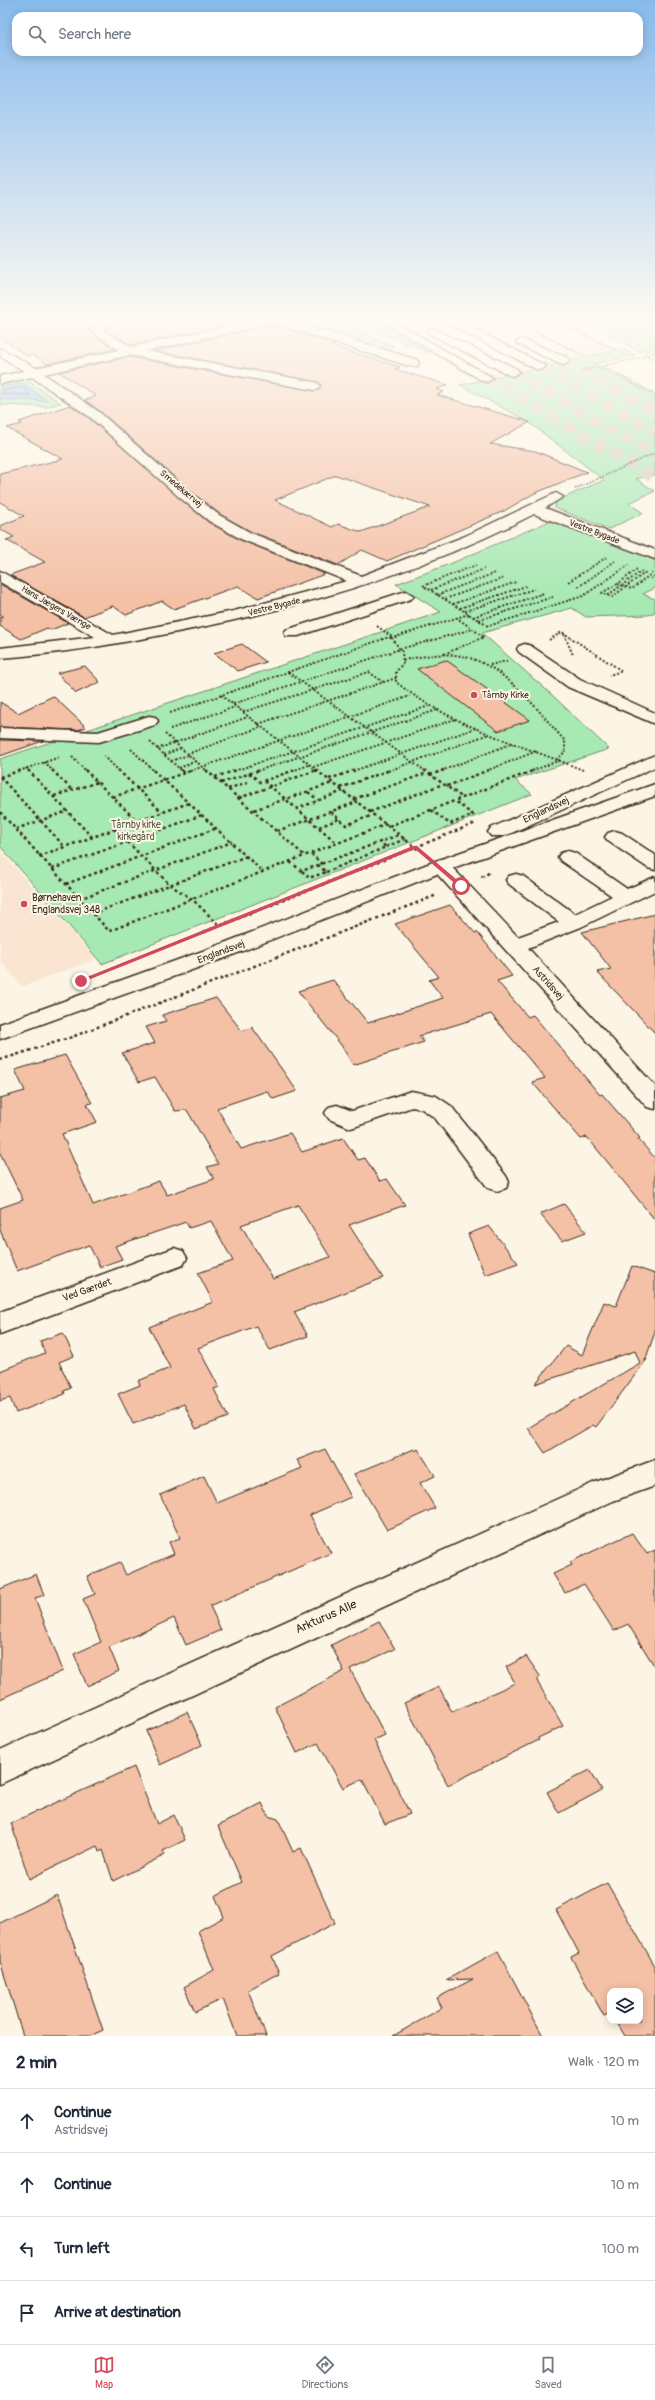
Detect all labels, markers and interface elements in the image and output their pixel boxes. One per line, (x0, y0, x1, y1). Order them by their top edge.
search box (12, 12, 643, 56)
icon: search (26, 23, 48, 45)
text: Search here (58, 25, 131, 44)
street label: Smedekærvej (157, 468, 205, 510)
street label: Vestre Bygade (567, 517, 621, 547)
street label: Hans Jægers Vænge (19, 584, 93, 633)
street label: Vestre Bygade (247, 595, 302, 619)
marker: Tårnby Kirke (469, 690, 479, 700)
place label: Tårnby Kirke (482, 690, 529, 701)
street label: Englandsvej (521, 794, 571, 826)
park label: Tårnby kirke kirkegård (111, 818, 161, 843)
route start (452, 877, 470, 895)
place label: Børnehaven Englandsvej 348 (32, 892, 100, 916)
marker: Børnehaven Englandsvej 348 (19, 899, 29, 909)
street label: Englandsvej (196, 938, 246, 966)
street label: Astridsvej (530, 964, 566, 1002)
route end (72, 972, 90, 990)
street label: Ved Gærdet (61, 1275, 114, 1304)
street label: Arkturus Alle (293, 1597, 359, 1637)
map controls (607, 1988, 643, 2024)
button: layers (607, 1988, 643, 2024)
text: 2 min (16, 2052, 57, 2073)
text: Walk · 120 m (568, 2054, 639, 2070)
text: Continue (54, 2103, 112, 2122)
icon: ahead (16, 2110, 38, 2132)
text: 10 m (611, 2113, 639, 2129)
text: Astridsvej (54, 2122, 108, 2138)
icon: ahead (16, 2174, 38, 2196)
text: Continue (54, 2175, 112, 2194)
text: 10 m (611, 2177, 639, 2193)
icon: left (16, 2238, 38, 2260)
text: Turn left (54, 2239, 110, 2258)
text: 100 m (602, 2241, 639, 2257)
icon: arrive (16, 2302, 38, 2324)
text: Arrive at destination (54, 2303, 181, 2322)
tab: Map (93, 2354, 115, 2391)
tab: Directions (301, 2354, 348, 2391)
tab: Saved (535, 2354, 562, 2391)

